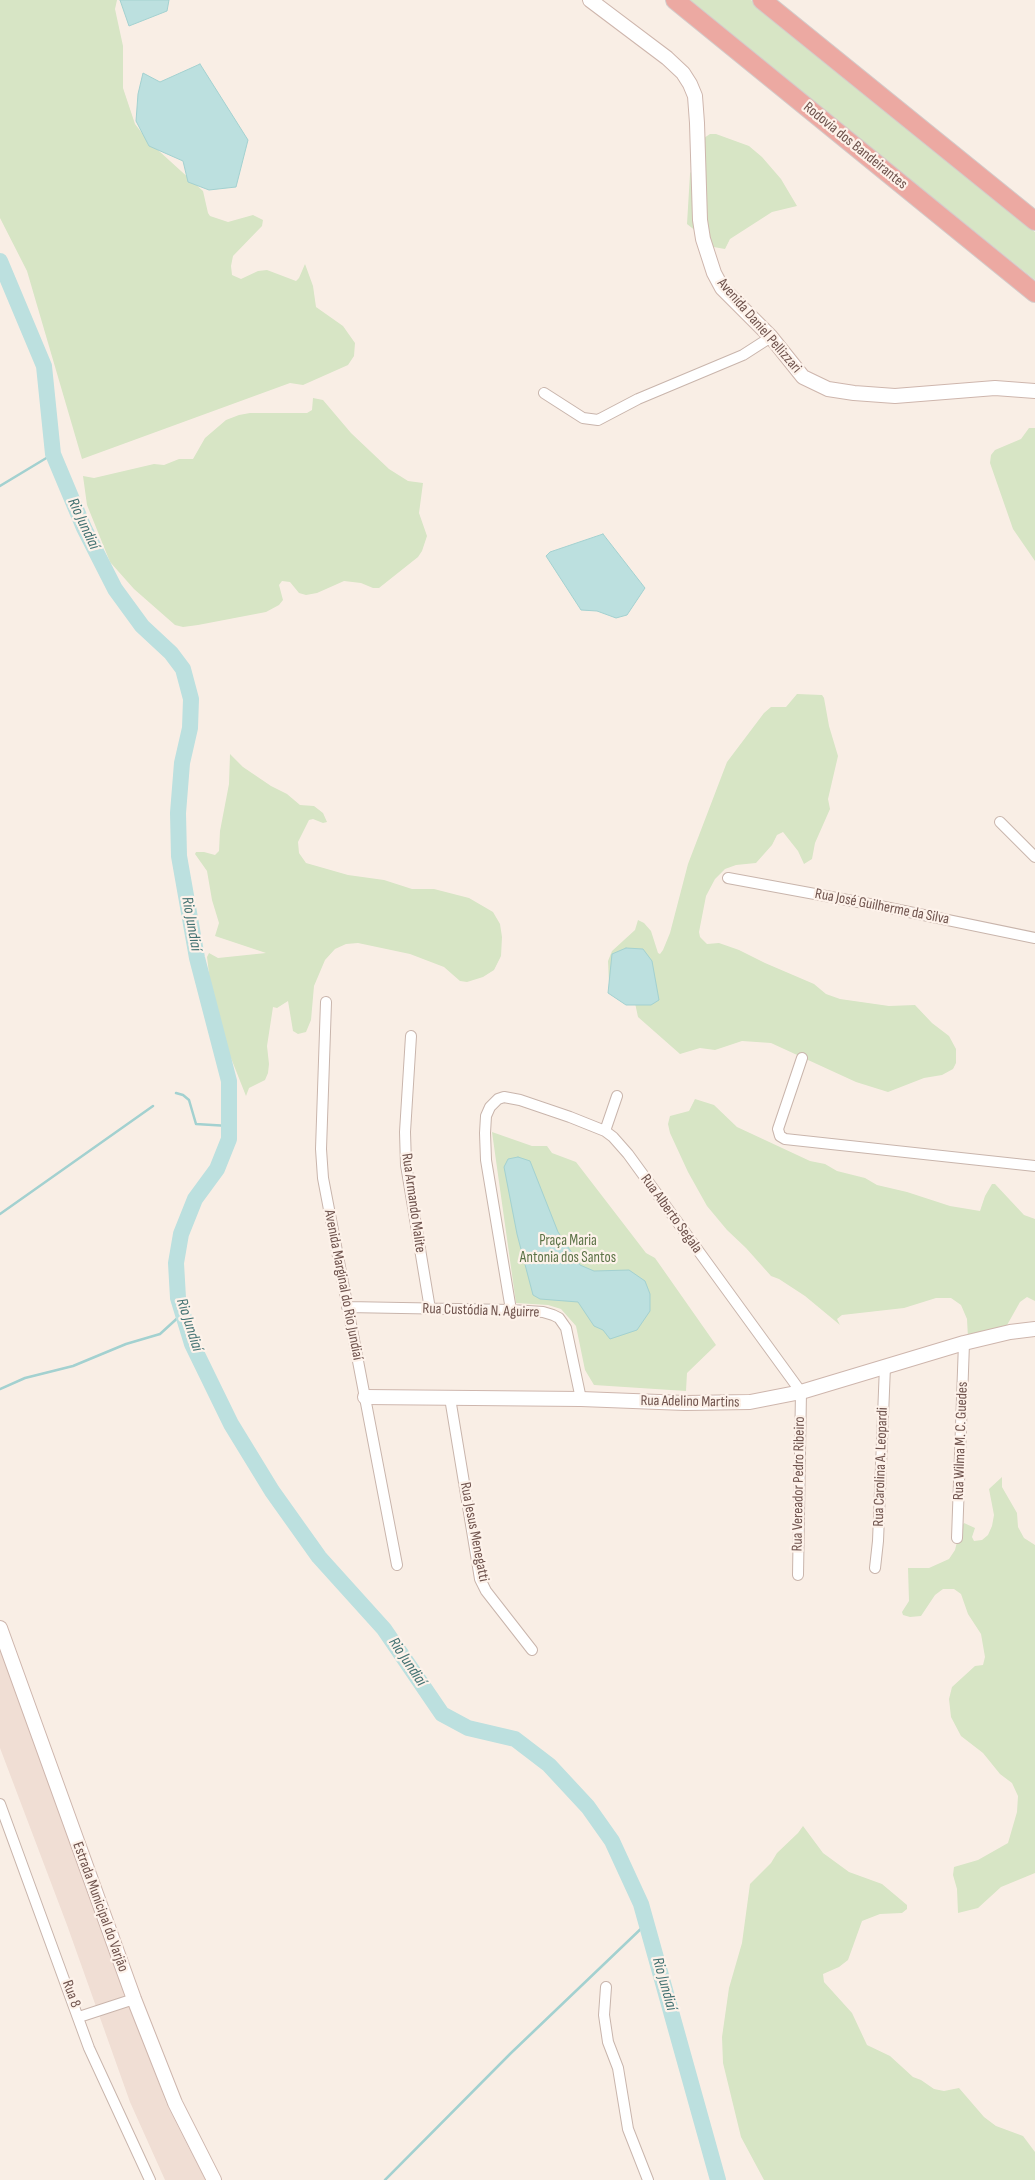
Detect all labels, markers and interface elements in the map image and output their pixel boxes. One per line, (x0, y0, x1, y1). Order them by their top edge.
street label: Rodovia dos Bandeirantes (799, 99, 911, 193)
street label: Avenida Daniel Pellizzari (713, 275, 805, 377)
water label: Rio Jundiaí (63, 495, 103, 553)
street label: Rua José Guilherme da Silva (813, 885, 951, 929)
water label: Rio Jundiaí (177, 896, 205, 952)
street label: Rua Armando Malite (397, 1152, 429, 1254)
street label: Rua Alberto Segala (636, 1171, 706, 1257)
street label: Avenida Marginal do Rio Jundiaí (320, 1208, 366, 1362)
park label: Praça Maria Antonia dos Santos (520, 1232, 616, 1267)
water label: Rio Jundiaí (171, 1296, 207, 1354)
street label: Rua Custódia N. Aguirre (422, 1300, 540, 1322)
street label: Rua Wilma M. C. Guedes (950, 1381, 972, 1501)
street label: Rua Adelino Martins (640, 1392, 740, 1412)
street label: Rua Carolina A. Leopardi (870, 1407, 892, 1527)
street label: Rua Vereador Pedro Ribeiro (789, 1416, 809, 1552)
street label: Rua Jesus Menegatti (456, 1481, 492, 1583)
water label: Rio Jundiaí (384, 1634, 430, 1690)
street label: Estrada Municipal do Varjão (68, 1840, 132, 1974)
water label: Rio Jundiaí (647, 1955, 681, 2013)
street label: Rua 8 (58, 1978, 84, 2010)

